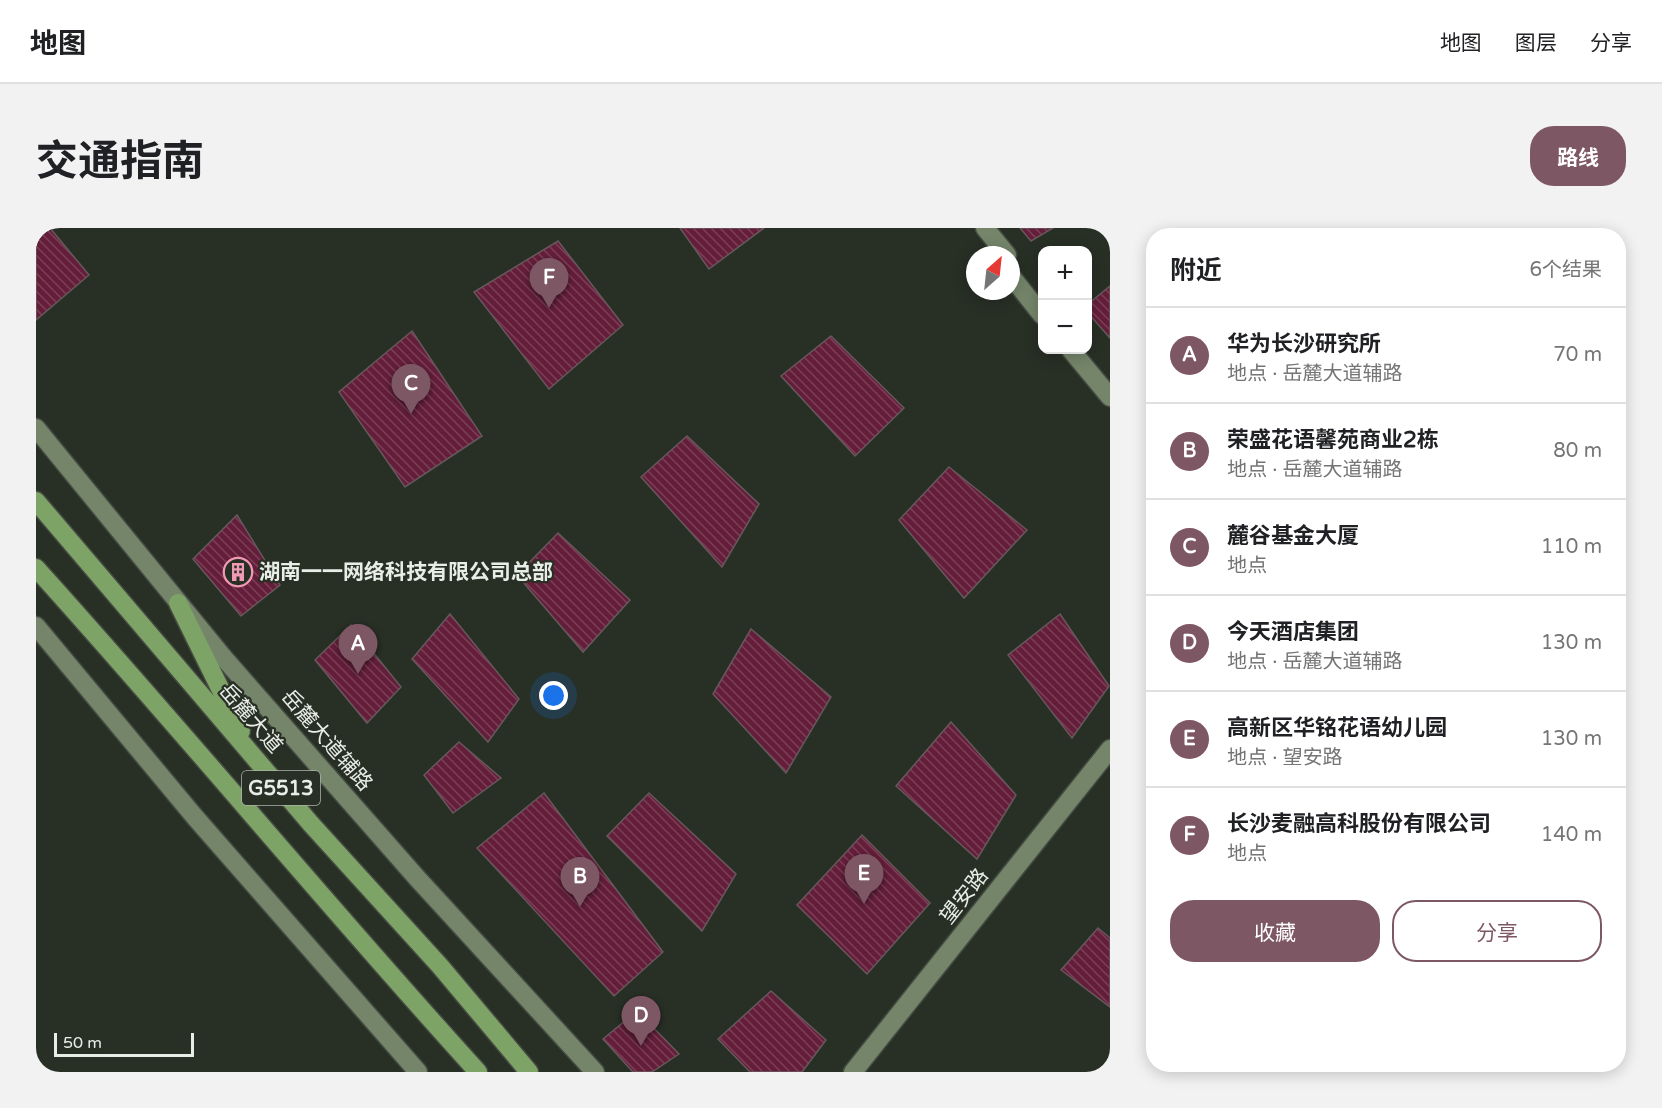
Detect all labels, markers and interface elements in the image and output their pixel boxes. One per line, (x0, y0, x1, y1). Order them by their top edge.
text: 地图 (30, 27, 86, 61)
text: 地图 (1440, 31, 1482, 56)
text: 图层 (1515, 31, 1557, 56)
text: 分享 (1590, 31, 1632, 56)
button: 路线 (1530, 126, 1626, 186)
text: 交通指南 (36, 136, 204, 187)
north arrow (966, 246, 1020, 300)
map controls (1038, 246, 1092, 354)
button: + (1038, 246, 1092, 300)
text: 附近 (1170, 255, 1222, 286)
text: 6个结果 (1529, 258, 1602, 282)
pin: F (530, 259, 568, 308)
button: − (1038, 300, 1092, 354)
text: 华为长沙研究所 (1227, 331, 1381, 357)
text: A (1182, 343, 1197, 367)
text: 70 m (1553, 343, 1602, 367)
text: 地点 · 岳麓大道辅路 (1227, 362, 1403, 386)
pin: C (392, 364, 430, 414)
text: 荣盛花语馨苑商业2栋 (1227, 427, 1439, 453)
text: B (1183, 439, 1196, 463)
text: 80 m (1553, 439, 1602, 463)
text: 地点 · 岳麓大道辅路 (1227, 458, 1403, 482)
text: 麓谷基金大厦 (1227, 523, 1359, 549)
text: C (1183, 535, 1196, 559)
text: 110 m (1541, 535, 1602, 559)
text: 地点 (1227, 554, 1267, 578)
building icon: 湖南一一网络科技有限公司总部 (222, 556, 254, 588)
place label: 湖南一一网络科技有限公司总部 (259, 560, 553, 585)
text: 今天酒店集团 (1227, 619, 1359, 645)
pin: A (338, 624, 378, 674)
text: D (1182, 631, 1197, 655)
text: 130 m (1541, 631, 1602, 655)
text: 地点 · 岳麓大道辅路 (1227, 650, 1403, 674)
street label: 岳麓大道 (214, 678, 288, 758)
your location (539, 681, 568, 710)
street label: 岳麓大道辅路 (276, 685, 377, 796)
text: 高新区华铭花语幼儿园 (1227, 715, 1447, 741)
text: E (1183, 727, 1196, 751)
text: 130 m (1541, 727, 1602, 751)
text: 地点 · 望安路 (1227, 746, 1343, 770)
road number: G5513 (242, 771, 320, 805)
text: 长沙麦融高科股份有限公司 (1227, 811, 1491, 837)
text: F (1183, 823, 1196, 847)
text: 140 m (1541, 823, 1602, 847)
text: 地点 (1227, 842, 1267, 866)
pin: E (844, 854, 884, 904)
pin: B (560, 858, 600, 907)
street label: 望安路 (935, 864, 994, 929)
button: 收藏 (1170, 900, 1380, 962)
button: 分享 (1392, 900, 1602, 962)
pin: D (622, 996, 660, 1046)
scale bar (54, 1030, 194, 1058)
text: 50 m (63, 1033, 102, 1053)

